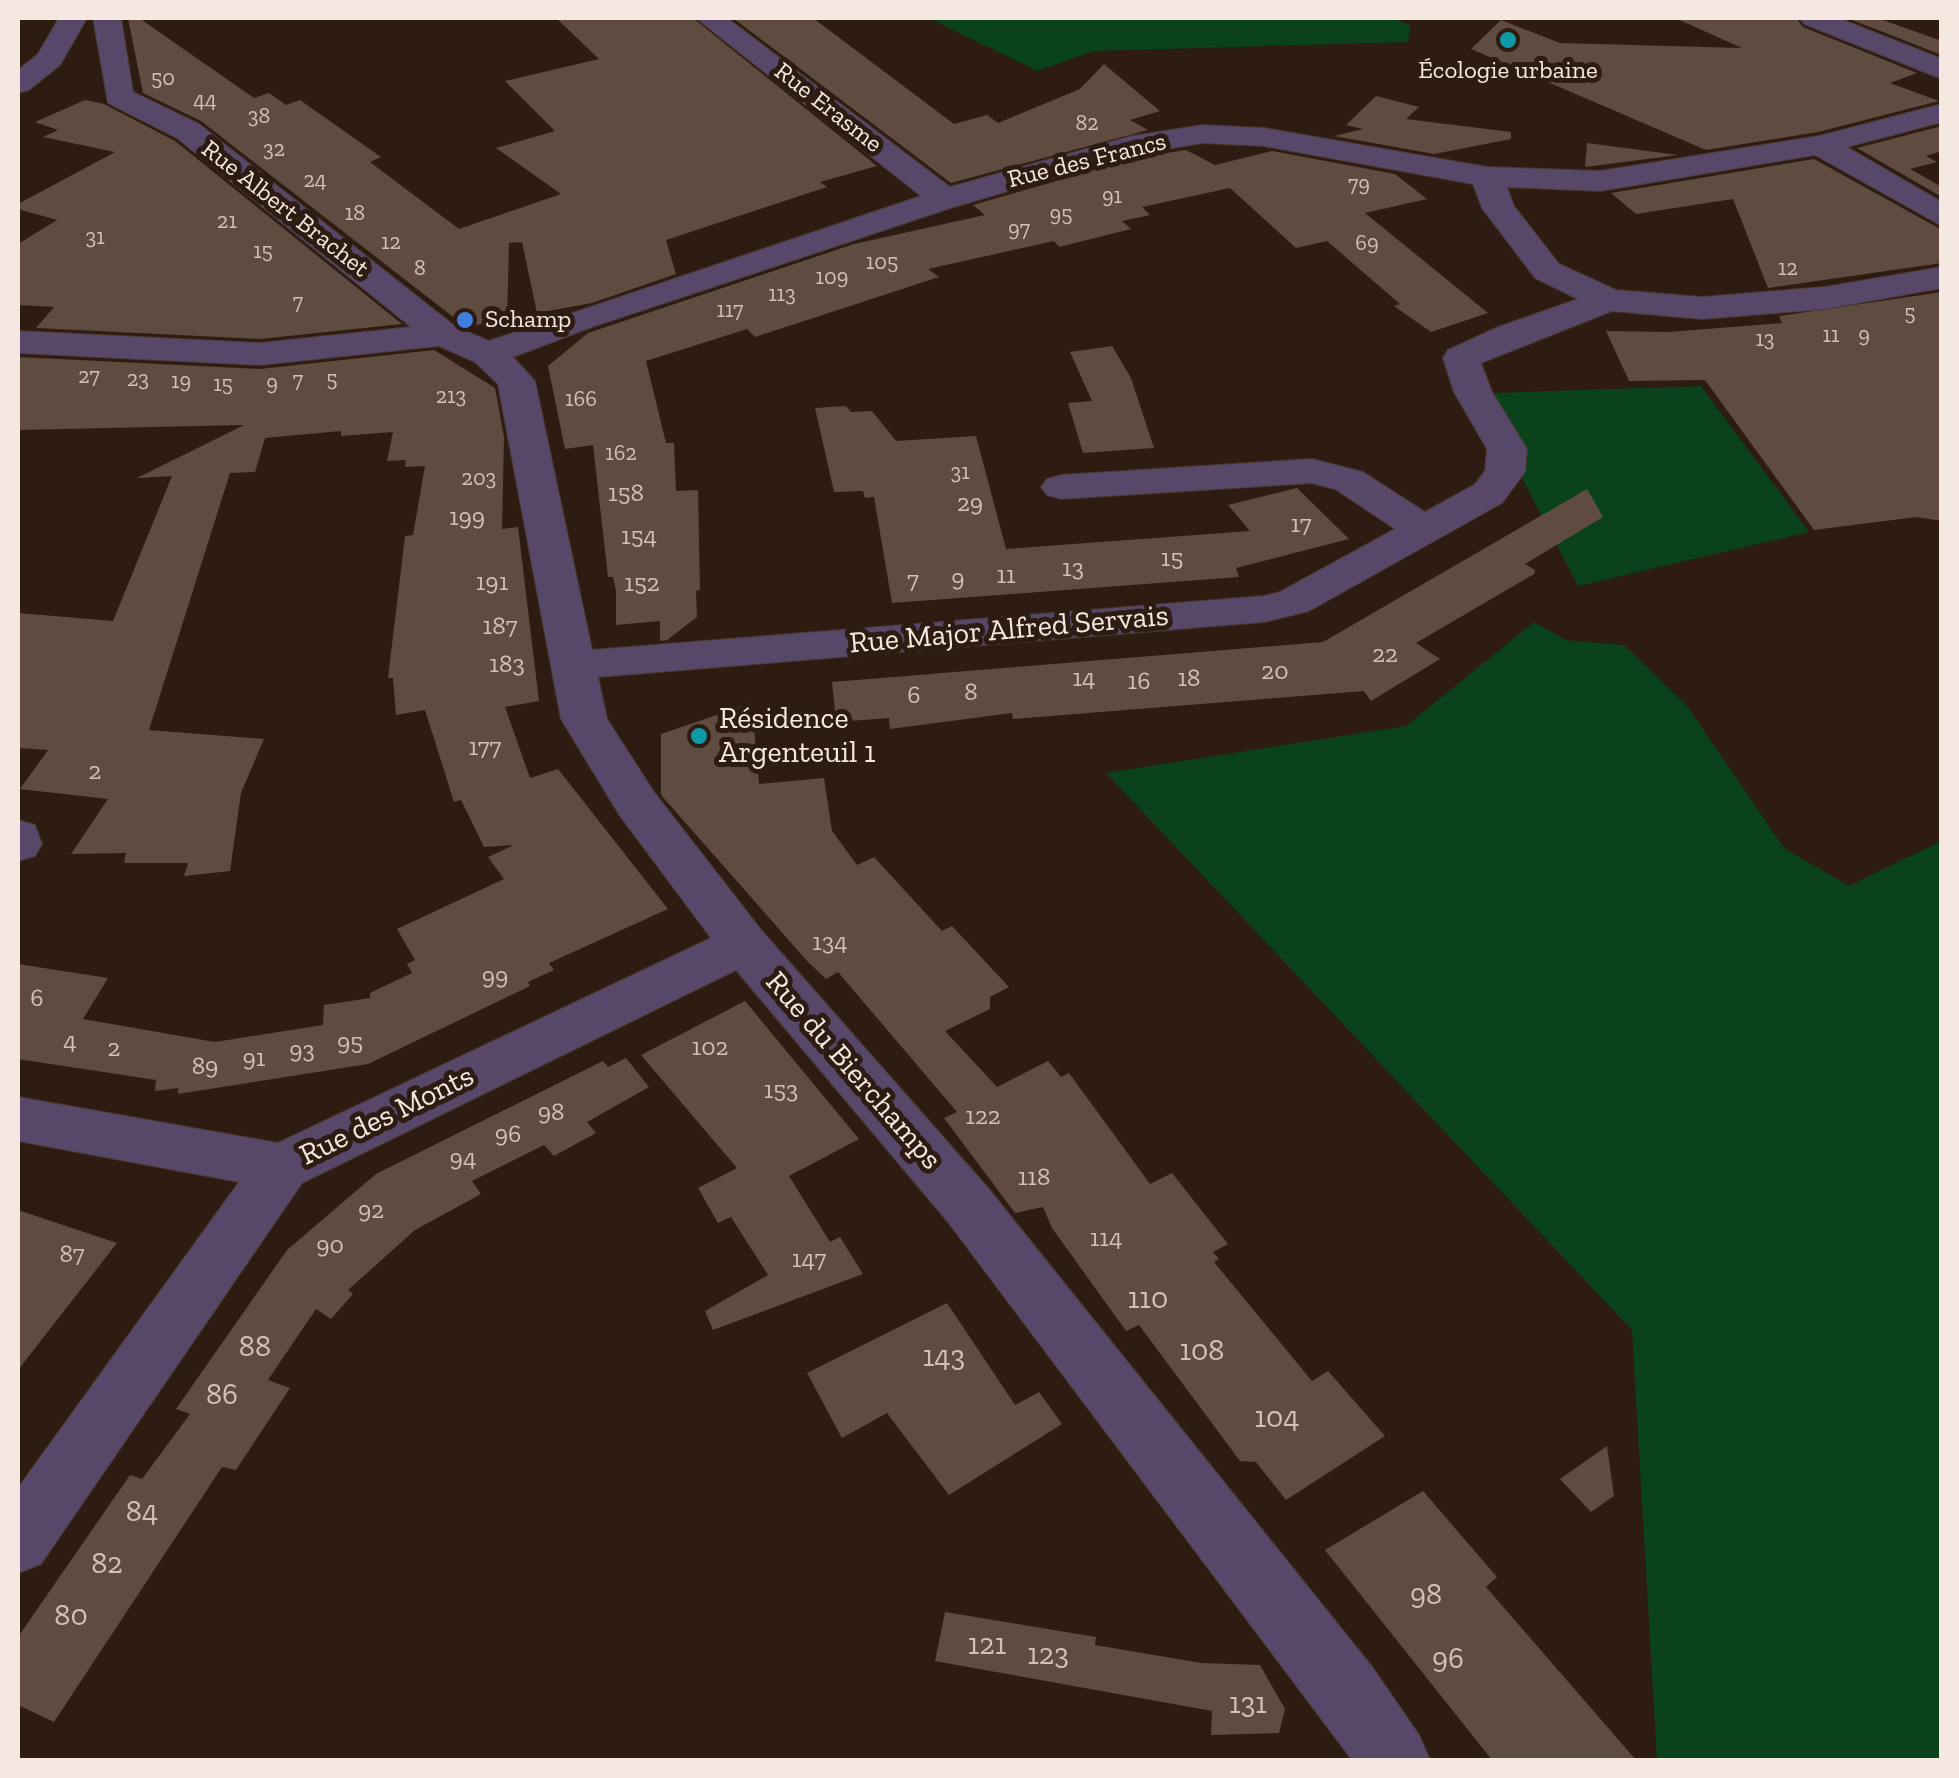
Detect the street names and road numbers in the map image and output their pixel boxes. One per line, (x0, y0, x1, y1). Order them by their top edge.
street label: Rue Erasme (768, 57, 888, 159)
street label: Rue des Francs (1005, 127, 1169, 195)
street label: Rue Albert Brachet (195, 134, 375, 284)
street label: Rue Major Alfred Servais (848, 598, 1170, 662)
street label: Rue du Bierchamps (757, 965, 949, 1177)
street label: Rue des Monts (294, 1058, 480, 1174)

